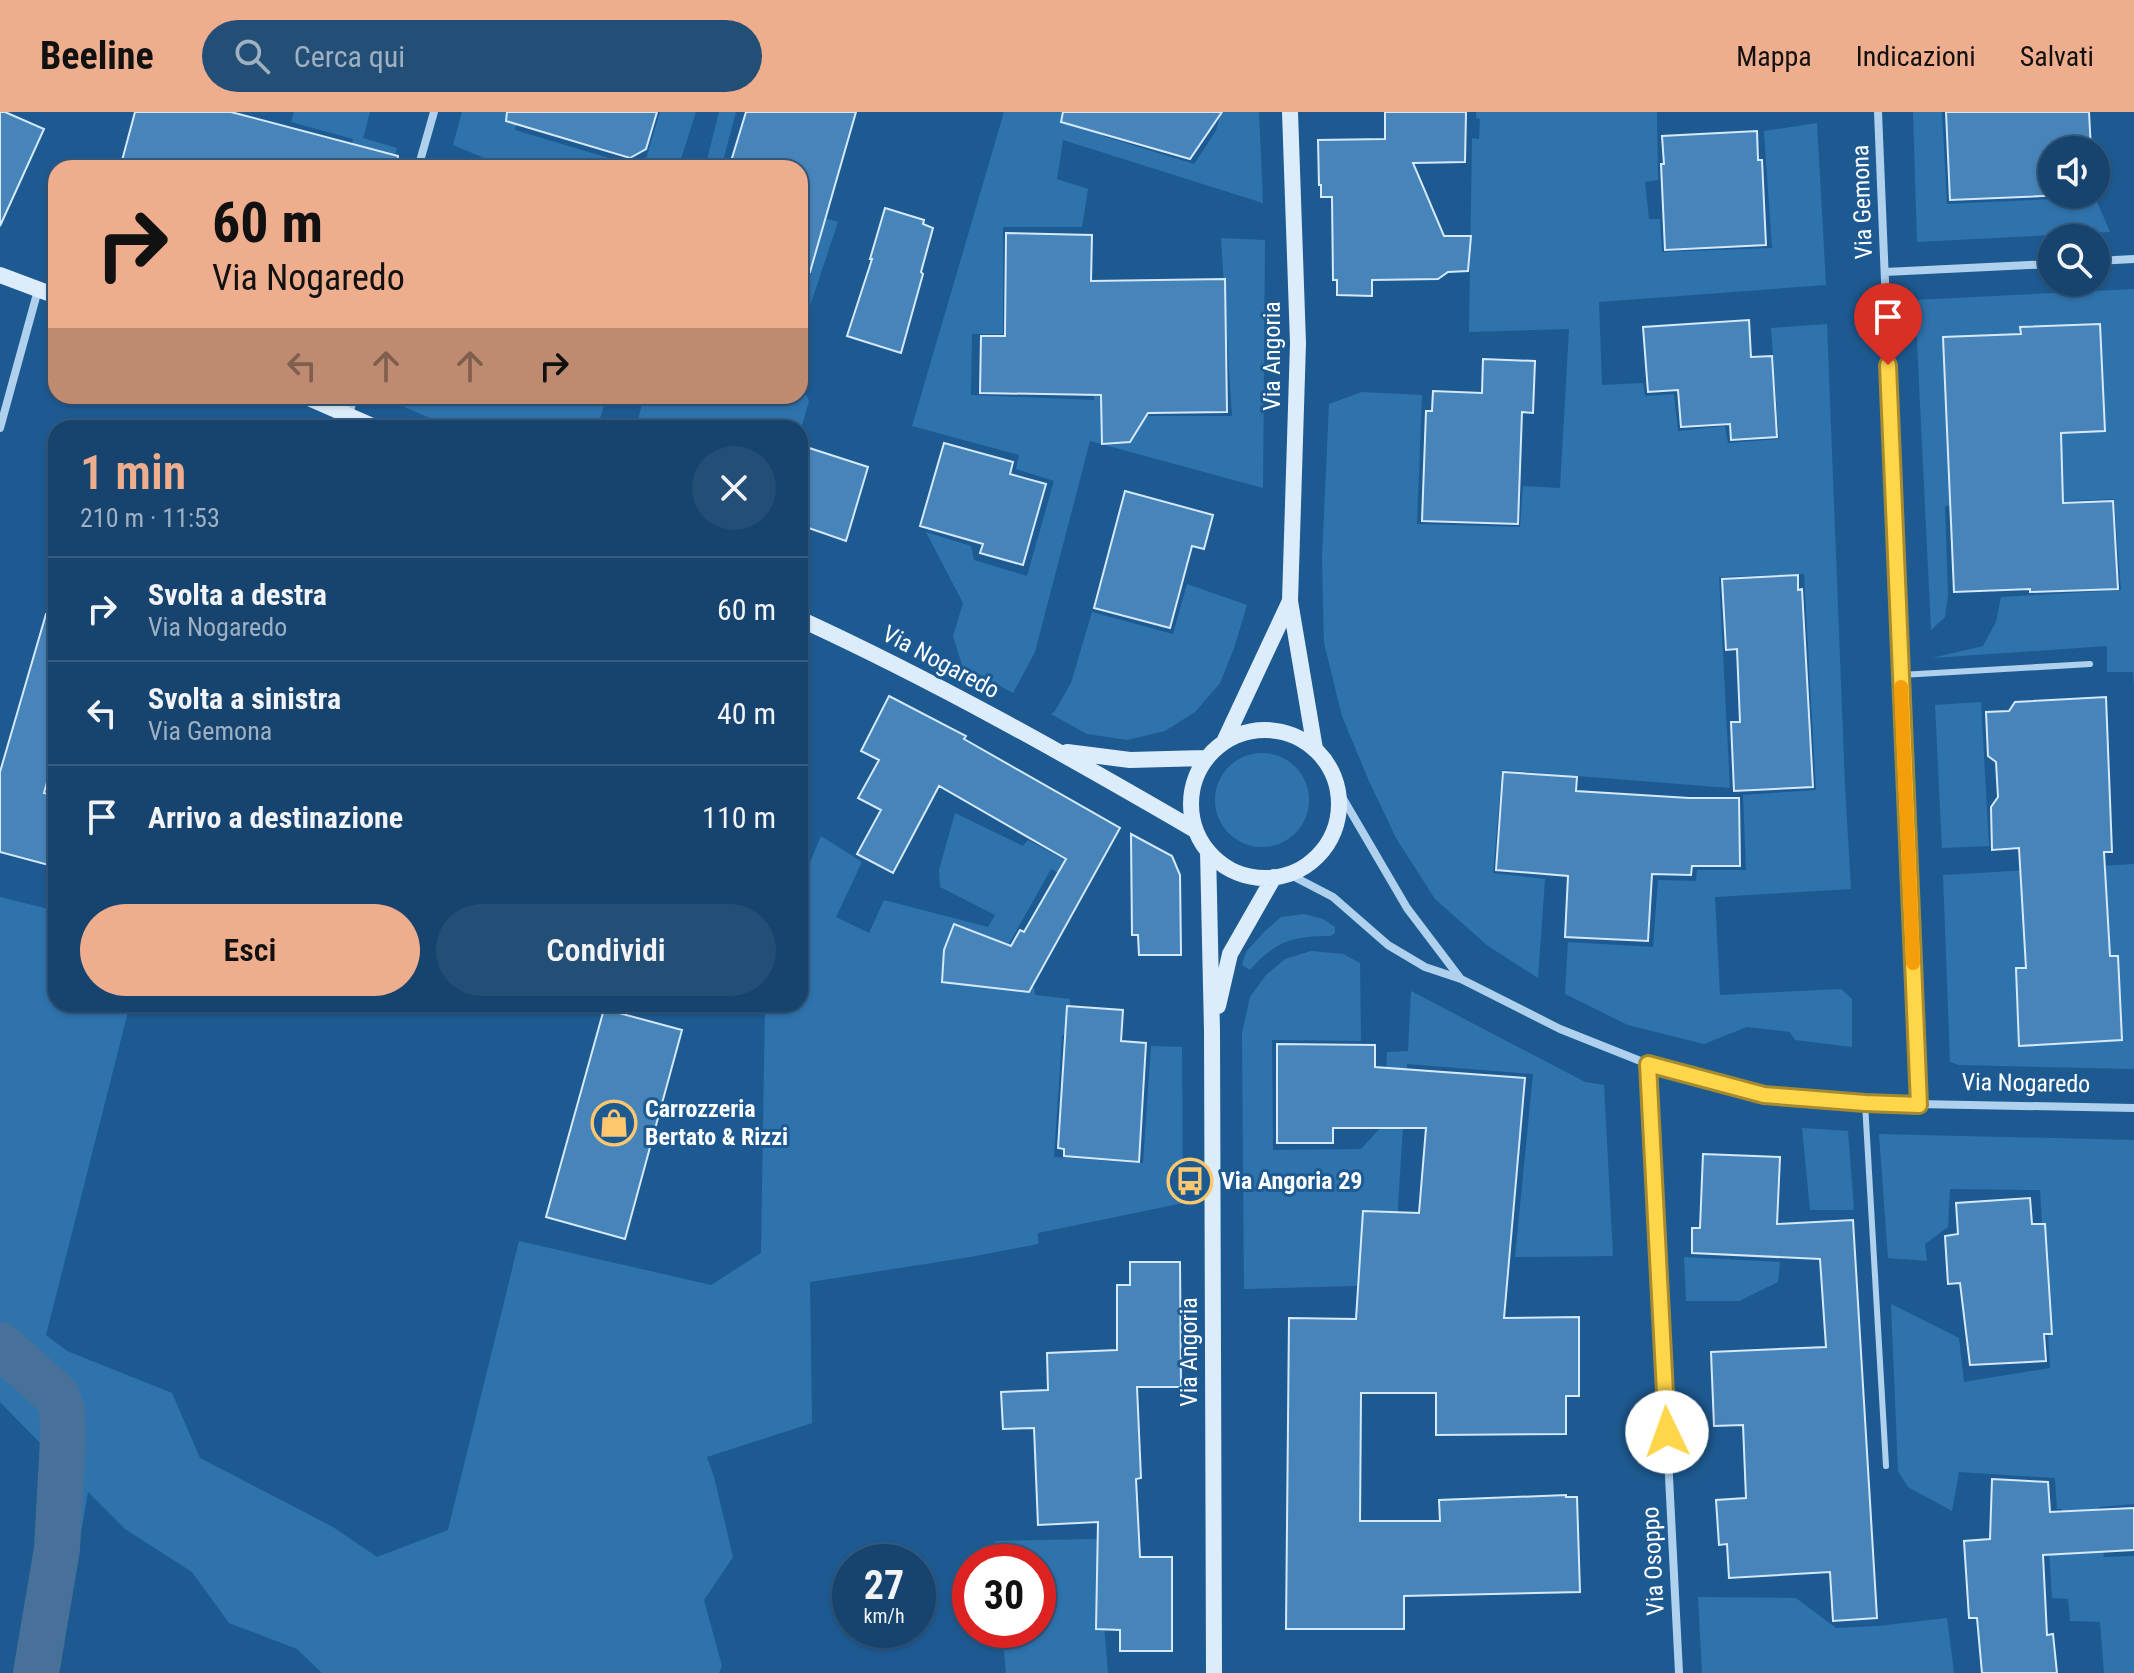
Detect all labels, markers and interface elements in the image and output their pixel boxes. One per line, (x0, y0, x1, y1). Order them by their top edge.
search box (202, 20, 762, 92)
text: Beeline (40, 34, 154, 78)
icon: search (230, 34, 274, 78)
text: Cerca qui (294, 39, 405, 74)
text: Mappa (1736, 40, 1812, 73)
text: Indicazioni (1856, 40, 1976, 73)
text: Salvati (2020, 40, 2094, 73)
map controls (2038, 136, 2110, 296)
button: sound (2038, 136, 2110, 208)
street label: Via Gemona (1846, 144, 1878, 260)
text: 60 m (212, 190, 323, 256)
icon: right (80, 192, 184, 296)
button: search (2038, 224, 2110, 296)
text: Via Nogaredo (212, 257, 405, 299)
pin (1854, 283, 1922, 365)
icon: arrive (1866, 295, 1910, 339)
street label: Via Angoria (1258, 301, 1286, 411)
icon: left (280, 344, 324, 388)
icon: ahead (364, 344, 408, 388)
icon: ahead (448, 344, 492, 388)
icon: right (532, 344, 576, 388)
text: 1 min (80, 444, 186, 501)
button: close (692, 446, 776, 530)
text: 210 m · 11:53 (80, 503, 220, 533)
text: Svolta a destra (148, 577, 327, 612)
icon: right (80, 587, 124, 631)
text: 60 m (717, 592, 776, 627)
text: Via Nogaredo (148, 612, 287, 642)
street label: Via Nogaredo (878, 619, 1004, 705)
text: Svolta a sinistra (148, 681, 341, 716)
icon: left (80, 691, 124, 735)
text: 40 m (717, 696, 776, 731)
text: Via Gemona (148, 716, 272, 746)
icon: arrive (80, 795, 124, 839)
text: Arrivo a destinazione (148, 800, 403, 835)
text: 110 m (702, 800, 776, 835)
button: Esci (80, 904, 420, 996)
button: Condividi (436, 904, 776, 996)
street label: Via Nogaredo (1962, 1068, 2090, 1098)
place label: Carrozzeria Bertato & Rizzi (645, 1095, 788, 1151)
shop icon: Carrozzeria Bertato & Rizzi (590, 1099, 638, 1147)
bus stop icon: Via Angoria 29 (1166, 1157, 1214, 1205)
place label: Via Angoria 29 (1221, 1167, 1362, 1195)
street label: Via Angoria (1175, 1297, 1203, 1407)
position arrow (1625, 1390, 1709, 1474)
street label: Via Osoppo (1636, 1506, 1670, 1616)
speed limit sign: 30 (952, 1544, 1056, 1648)
text: 27 (864, 1562, 904, 1609)
text: km/h (863, 1604, 905, 1628)

